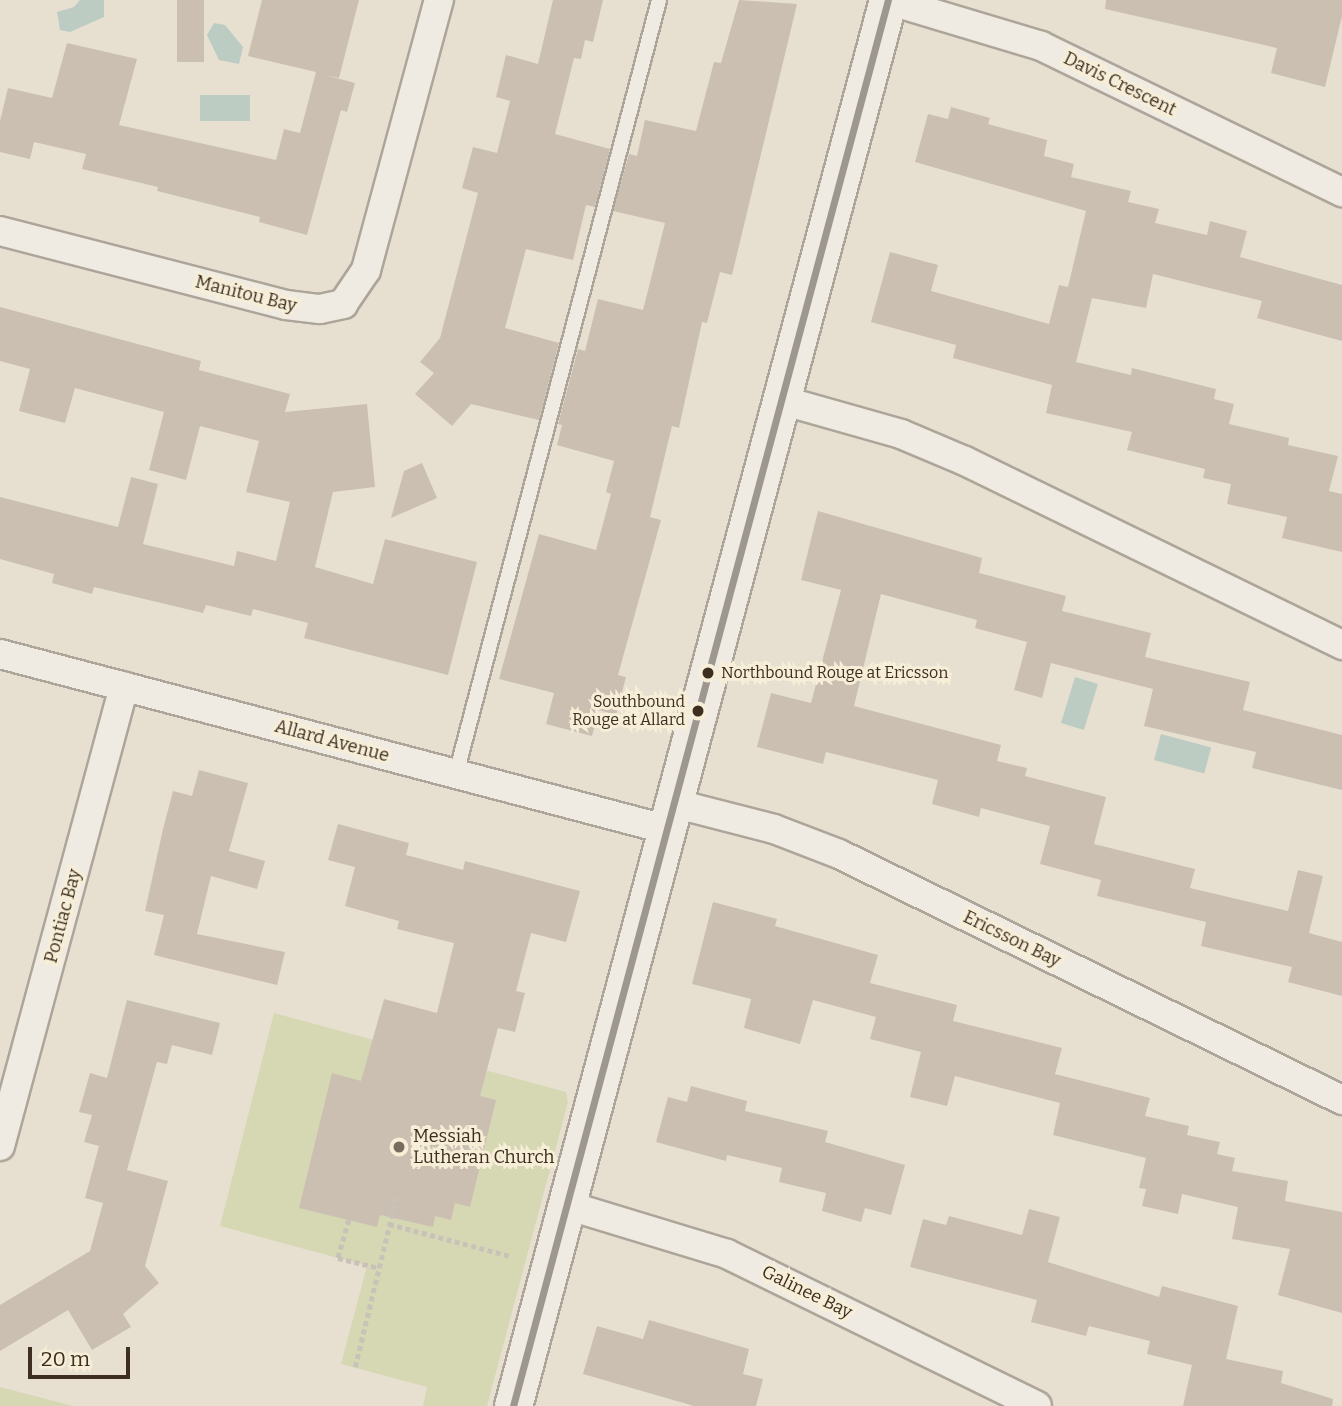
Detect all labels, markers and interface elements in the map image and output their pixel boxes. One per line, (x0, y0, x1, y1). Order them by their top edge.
street label: Davis Crescent (1060, 47, 1180, 121)
street label: Manitou Bay (193, 271, 299, 317)
place label: Northbound Rouge at Ericsson (721, 663, 948, 683)
marker: Northbound Rouge at Ericsson (701, 666, 715, 680)
place label: Southbound Rouge at Allard (572, 692, 685, 730)
marker: Southbound Rouge at Allard (691, 704, 705, 718)
street label: Allard Avenue (272, 715, 392, 767)
street label: Pontiac Bay (40, 867, 86, 965)
street label: Ericsson Bay (960, 906, 1064, 972)
place label: Messiah Lutheran Church (413, 1126, 554, 1168)
marker: Messiah Lutheran Church (391, 1139, 407, 1155)
street label: Galinee Bay (758, 1261, 856, 1323)
scale bar (32, 1332, 133, 1376)
text: 20 m (41, 1346, 90, 1372)

